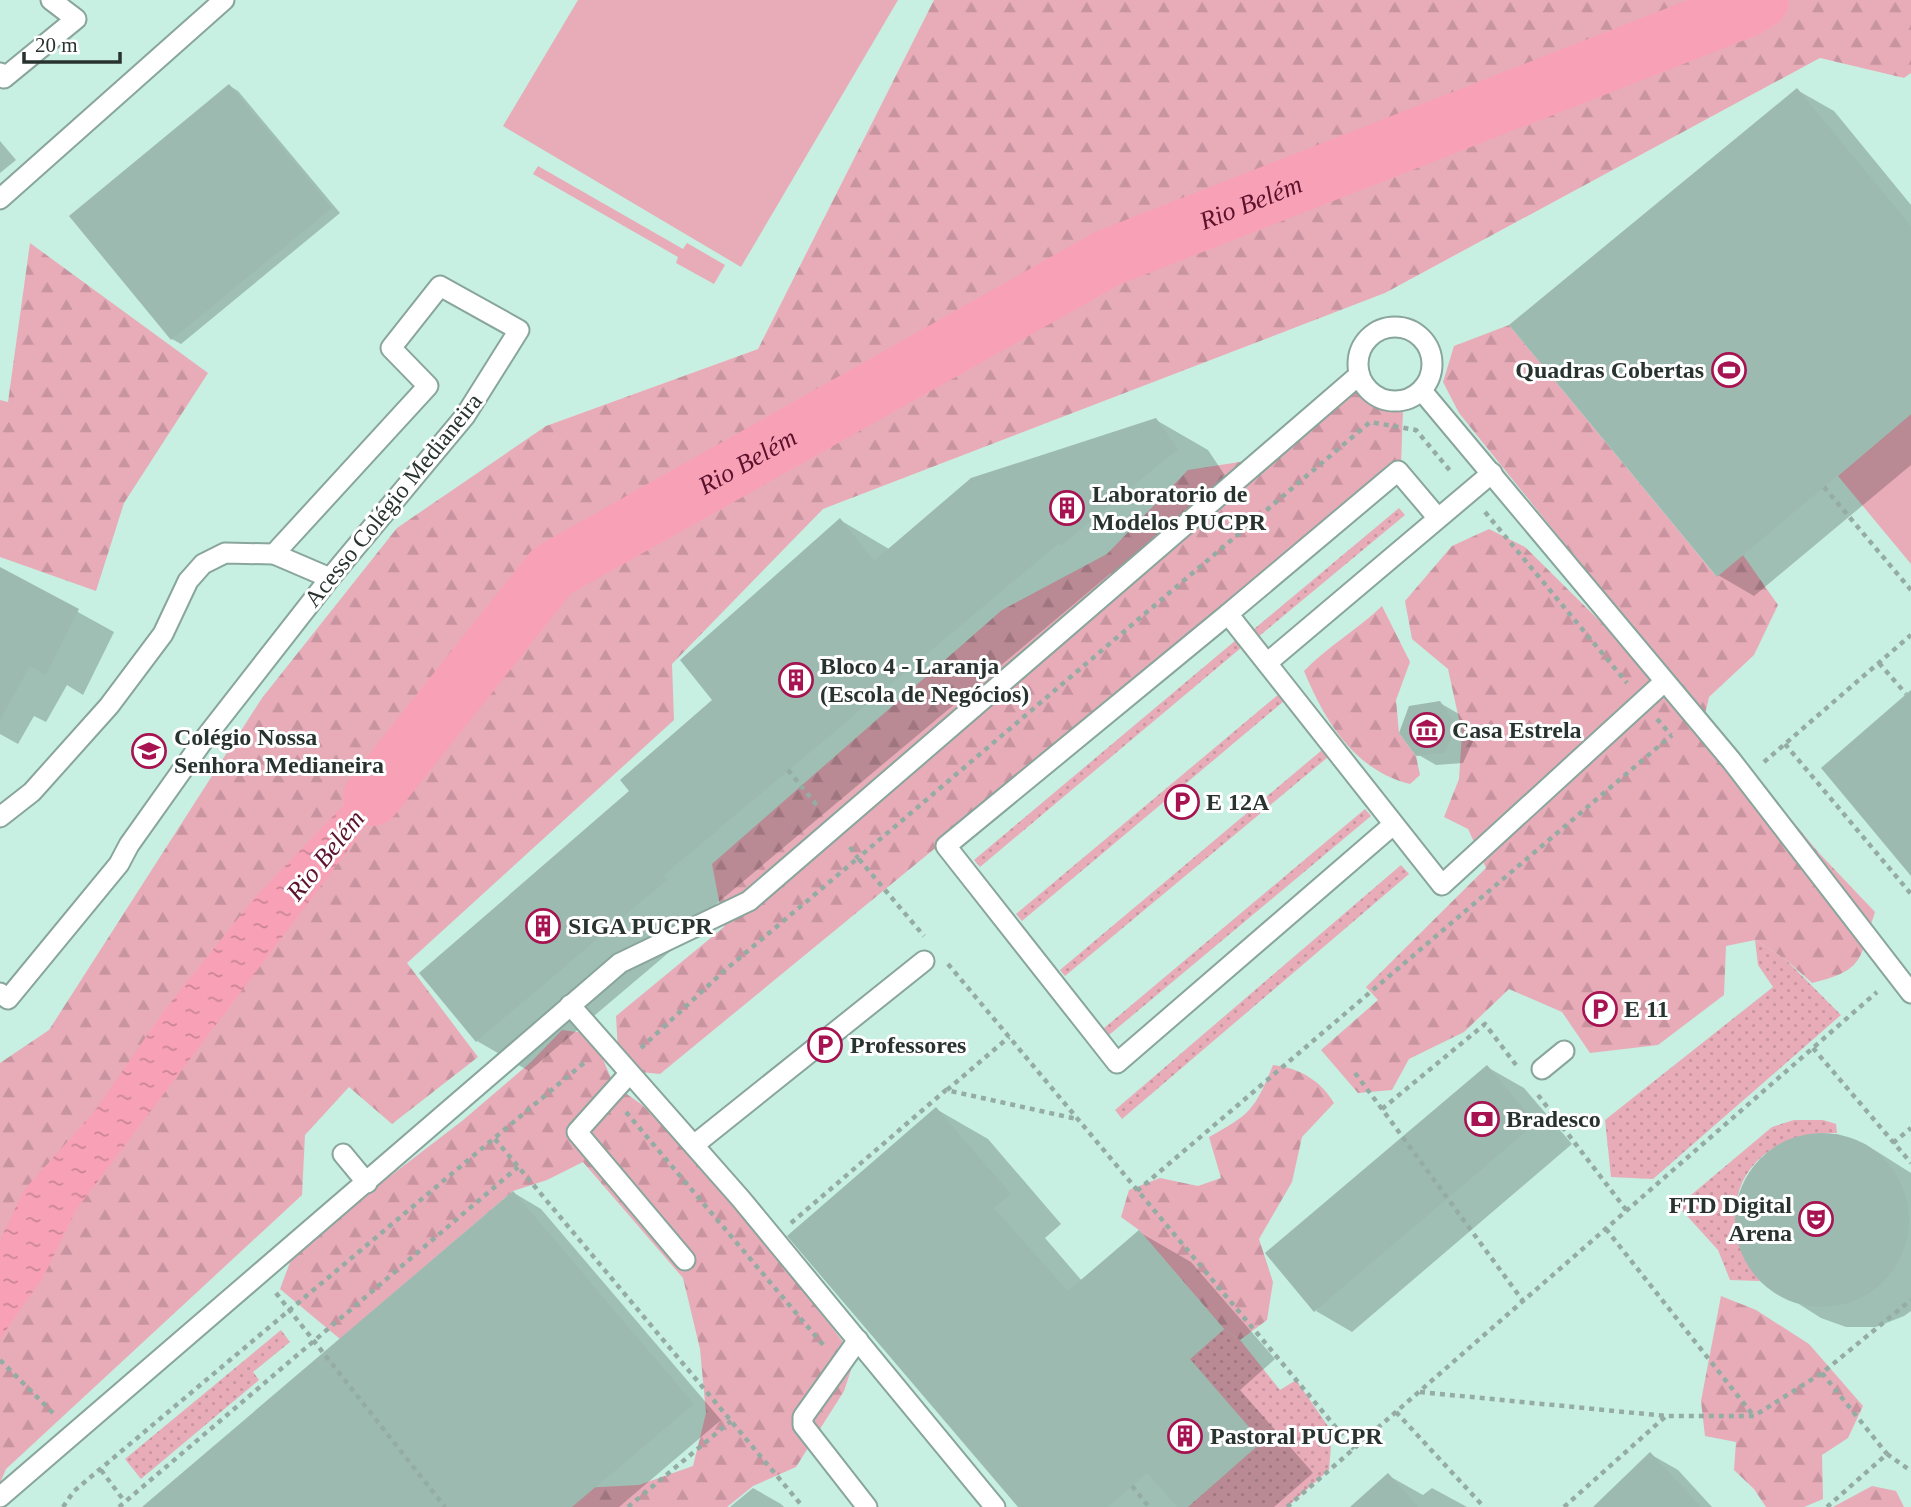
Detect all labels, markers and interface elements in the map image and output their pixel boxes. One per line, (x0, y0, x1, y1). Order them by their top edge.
scale bar (24, 21, 121, 65)
text: 20 m (35, 33, 78, 57)
water label: Rio Belém (1194, 170, 1306, 236)
sports icon: Quadras Cobertas (1710, 351, 1748, 389)
place label: Quadras Cobertas (1515, 357, 1704, 383)
street label: Acesso Colégio Medianeira (299, 388, 487, 612)
water label: Rio Belém (693, 422, 802, 501)
place label: Laboratorio de Modelos PUCPR (1092, 481, 1267, 535)
building icon: Laboratorio de Modelos PUCPR (1048, 489, 1086, 527)
place label: Bloco 4 - Laranja (Escola de Negócios) (820, 653, 1029, 707)
building icon: Bloco 4 - Laranja (Escola de Negócios) (777, 661, 815, 699)
museum icon: Casa Estrela (1408, 711, 1446, 749)
place label: Casa Estrela (1452, 717, 1582, 743)
place label: Colégio Nossa Senhora Medianeira (174, 724, 384, 778)
school or university icon: Colégio Nossa Senhora Medianeira (130, 732, 168, 770)
parking icon: E 12A (1163, 783, 1201, 821)
place label: E 12A (1206, 789, 1270, 815)
water label: Rio Belém (280, 804, 371, 907)
building icon: SIGA PUCPR (524, 907, 562, 945)
place label: SIGA PUCPR (568, 913, 713, 939)
parking icon: E 11 (1581, 990, 1619, 1028)
place label: E 11 (1624, 996, 1669, 1022)
parking icon: Professores (806, 1026, 844, 1064)
place label: Professores (850, 1032, 966, 1058)
bank icon: Bradesco (1463, 1100, 1501, 1138)
place label: Bradesco (1506, 1106, 1601, 1132)
place label: FTD Digital Arena (1669, 1192, 1792, 1246)
theatre icon: FTD Digital Arena (1797, 1200, 1835, 1238)
building icon: Pastoral PUCPR (1166, 1417, 1204, 1455)
place label: Pastoral PUCPR (1210, 1423, 1383, 1449)

